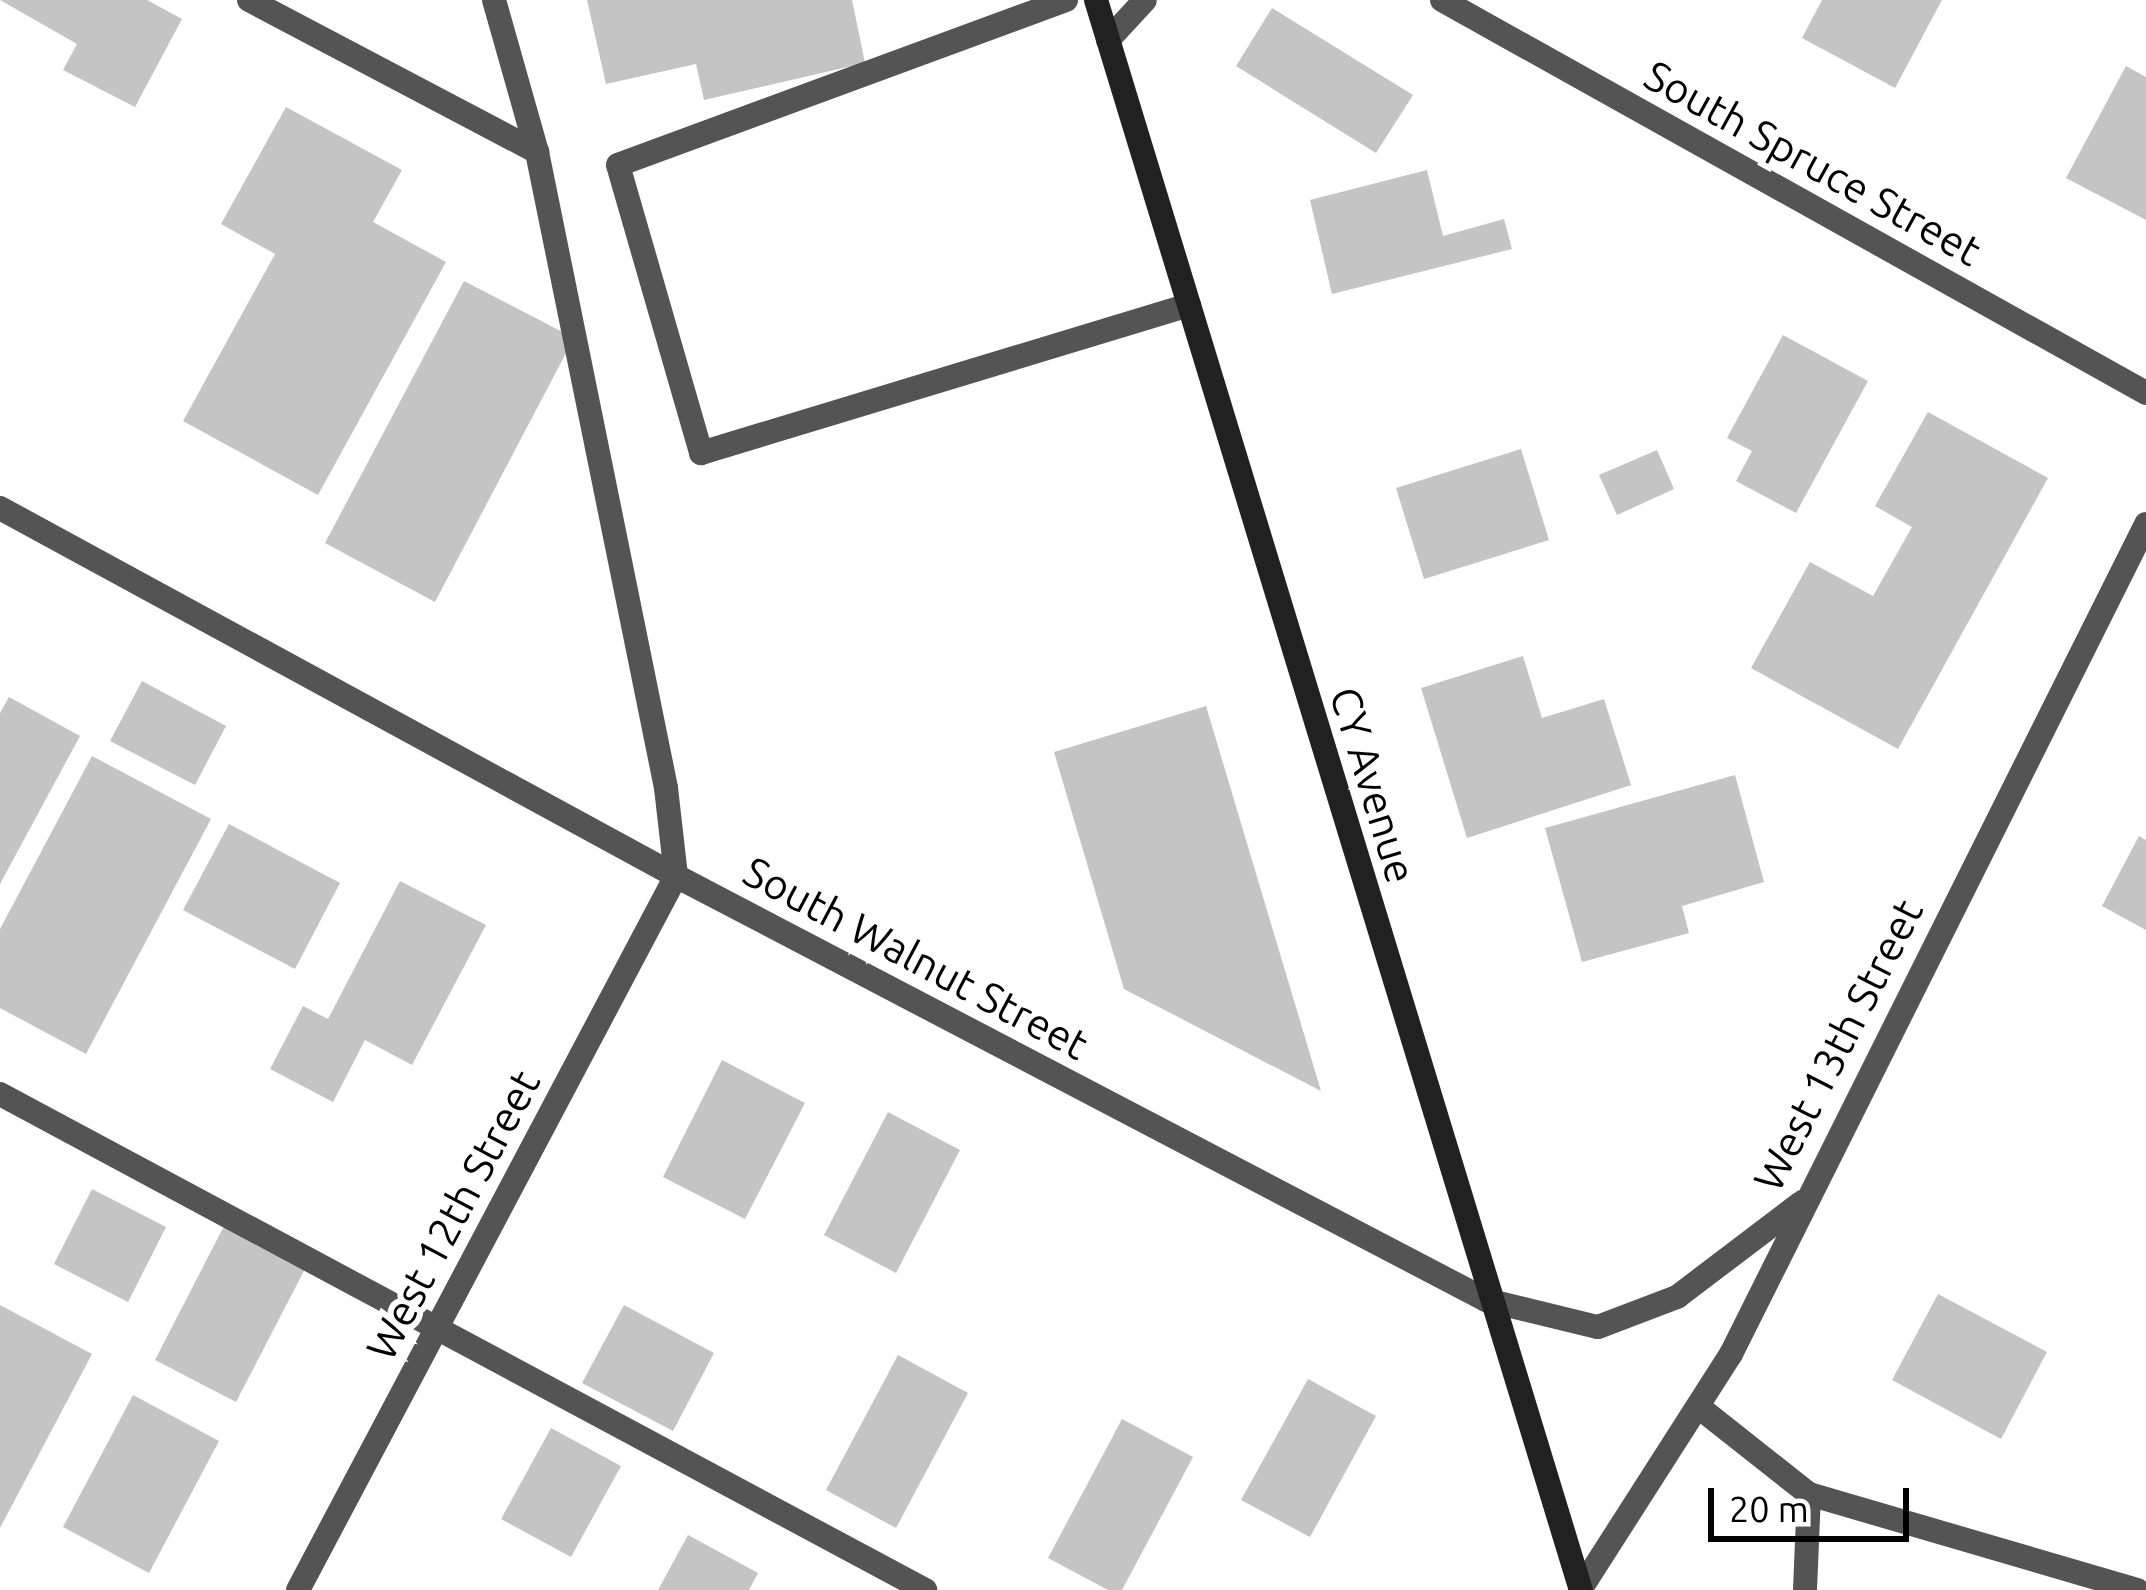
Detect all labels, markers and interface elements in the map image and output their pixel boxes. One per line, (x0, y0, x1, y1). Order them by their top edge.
street label: South Spruce Street (1636, 50, 1990, 276)
street label: CY Avenue (1319, 681, 1427, 889)
street label: South Walnut Street (735, 846, 1097, 1070)
street label: West 13th Street (1743, 891, 1933, 1199)
street label: West 12th Street (356, 1062, 550, 1368)
scale bar (1714, 1464, 1915, 1538)
text: 20 m (1729, 1488, 1809, 1529)

